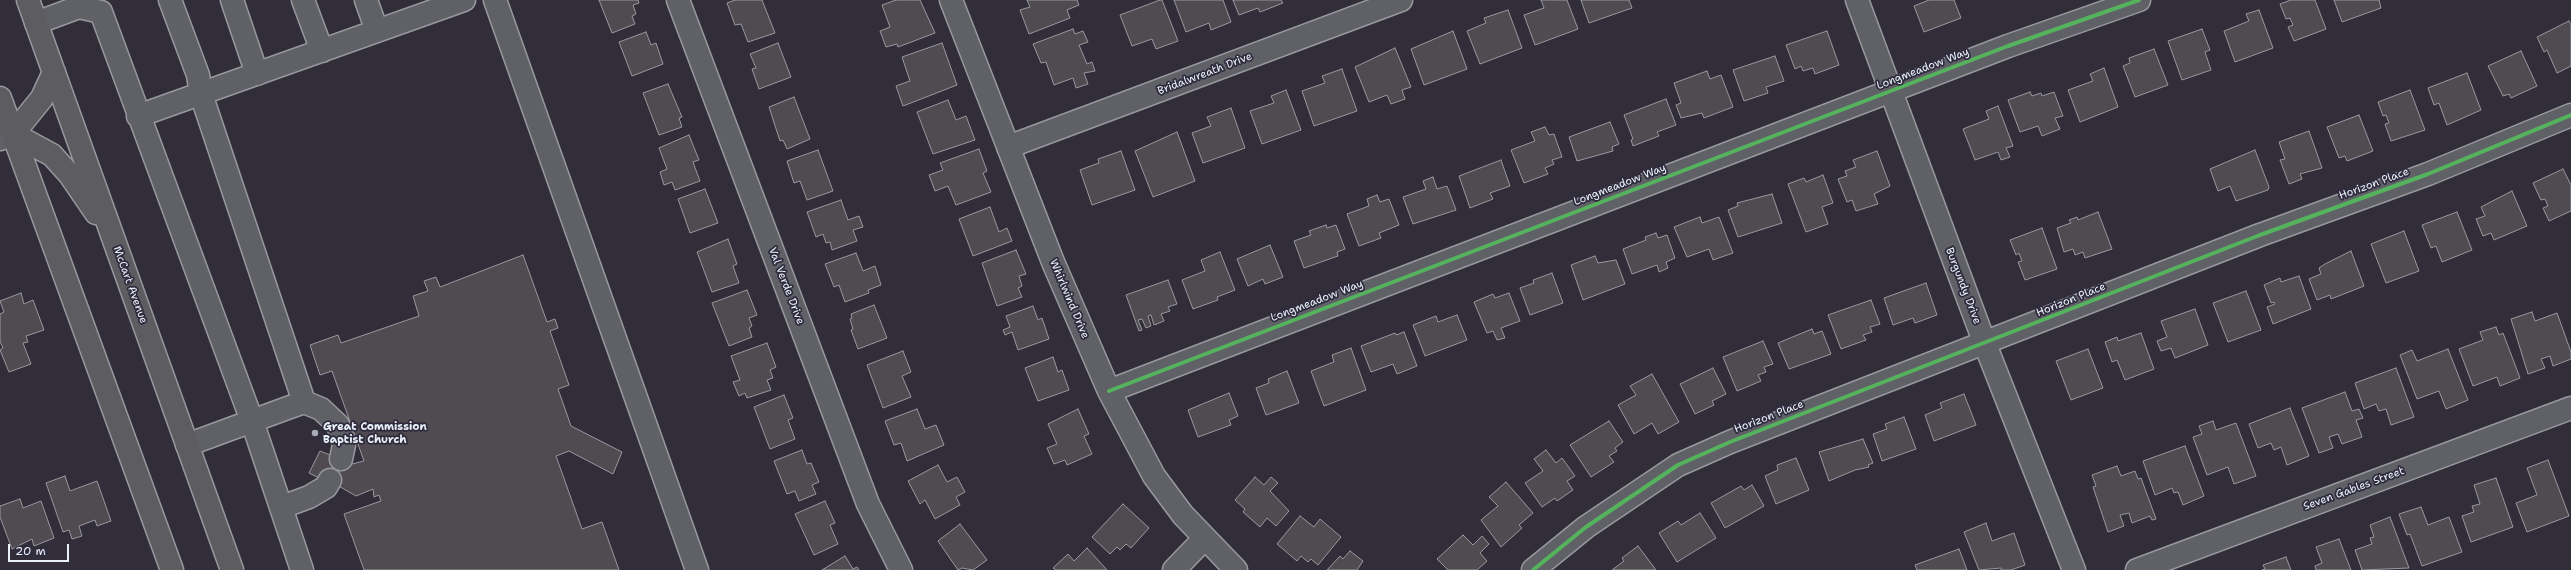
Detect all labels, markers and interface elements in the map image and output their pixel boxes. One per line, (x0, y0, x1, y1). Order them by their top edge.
street label: Longmeadow Way (1875, 45, 1971, 93)
street label: Bridalwreath Drive (1156, 50, 1254, 98)
street label: Longmeadow Way (1572, 161, 1668, 209)
street label: Horizon Place (2337, 165, 2411, 203)
street label: McCart Avenue (110, 245, 150, 325)
street label: Val Verde Drive (765, 246, 807, 326)
street label: Burgundy Drive (1942, 246, 1984, 326)
street label: Whirlwind Drive (1046, 257, 1092, 341)
street label: Longmeadow Way (1269, 277, 1365, 325)
street label: Horizon Place (2034, 280, 2108, 320)
street label: Horizon Place (1732, 398, 1806, 436)
place label: Great Commission Baptist Church (323, 420, 427, 446)
marker: Great Commission Baptist Church (310, 428, 320, 438)
street label: Seven Gables Street (2302, 465, 2406, 513)
scale bar (10, 536, 71, 562)
text: 20 m (15, 543, 46, 559)

